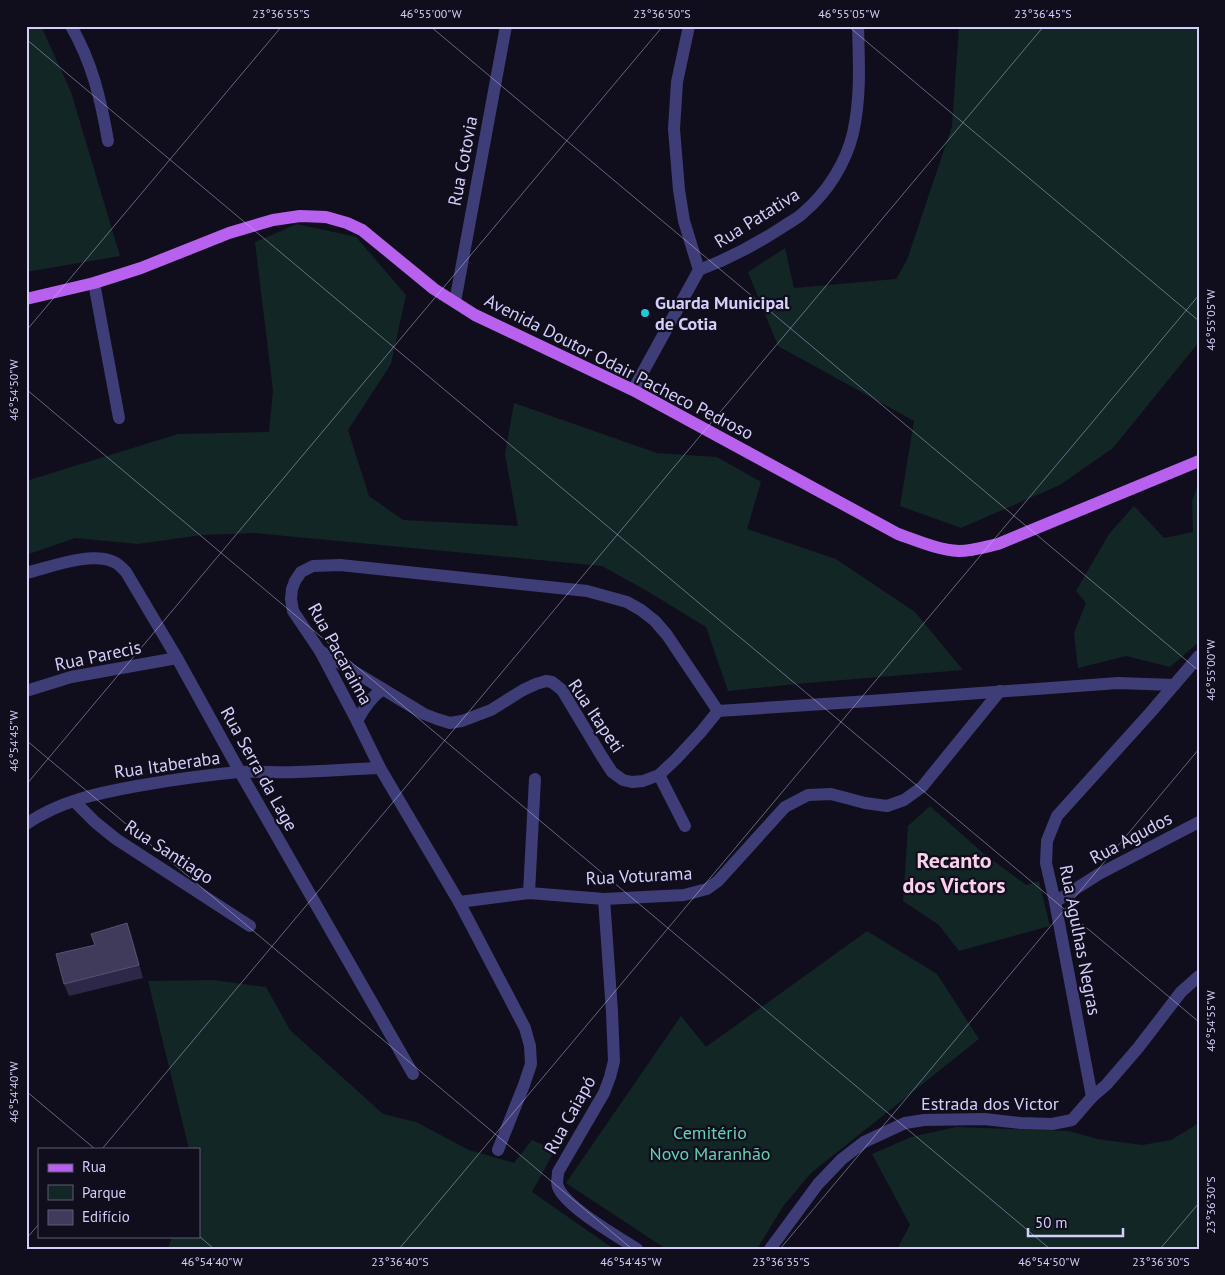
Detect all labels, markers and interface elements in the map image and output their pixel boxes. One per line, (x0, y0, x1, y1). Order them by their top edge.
text: 23°36'55"S (252, 6, 310, 21)
text: 46°55'00"W (400, 6, 462, 21)
text: 23°36'50"S (633, 6, 691, 21)
text: 46°55'05"W (818, 6, 880, 21)
text: 23°36'45"S (1014, 6, 1072, 21)
street label: Rua Cotovia (443, 114, 482, 208)
street label: Rua Patativa (710, 182, 803, 253)
street label: Avenida Doutor Odair Pacheco Pedroso (481, 289, 757, 445)
text: 46°55'05"W (1203, 289, 1218, 351)
place label: Guarda Municipal de Cotia (655, 291, 790, 335)
marker: Guarda Municipal de Cotia (639, 307, 651, 319)
text: 46°54'50"W (6, 359, 21, 421)
street label: Rua Pacaraima (303, 599, 378, 709)
street label: Rua Parecis (53, 635, 143, 676)
text: 46°55'00"W (1203, 639, 1218, 701)
street label: Rua Itapeti (563, 674, 629, 757)
street label: Rua Serra da Lage (216, 703, 303, 835)
text: 46°54'45"W (6, 710, 21, 772)
street label: Rua Itaberaba (112, 746, 221, 783)
street label: Rua Agudos (1086, 806, 1176, 869)
street label: Rua Santiago (120, 814, 218, 889)
district label: Recanto dos Victors (903, 846, 1005, 899)
street label: Rua Voturama (585, 861, 693, 890)
street label: Rua Agulhas Negras (1055, 863, 1106, 1017)
text: 46°54'55"W (1203, 990, 1218, 1052)
text: 46°54'40"W (6, 1061, 21, 1123)
street label: Rua Caiapó (539, 1072, 600, 1158)
street label: Estrada dos Victor (921, 1092, 1059, 1115)
park label: Cemitério Novo Maranhão (650, 1121, 770, 1165)
legend (38, 1148, 200, 1238)
text: Rua (82, 1157, 106, 1176)
text: 23°36'30"S (1203, 1176, 1218, 1234)
text: Parque (82, 1183, 126, 1202)
scale bar (1028, 1205, 1122, 1237)
text: Edifício (82, 1207, 130, 1226)
text: 50 m (1035, 1213, 1068, 1232)
text: 46°54'40"W (181, 1254, 243, 1269)
text: 23°36'40"S (371, 1254, 429, 1269)
text: 46°54'45"W (600, 1254, 662, 1269)
text: 23°36'35"S (752, 1254, 810, 1269)
text: 46°54'50"W (1018, 1254, 1080, 1269)
text: 23°36'30"S (1132, 1254, 1190, 1269)

